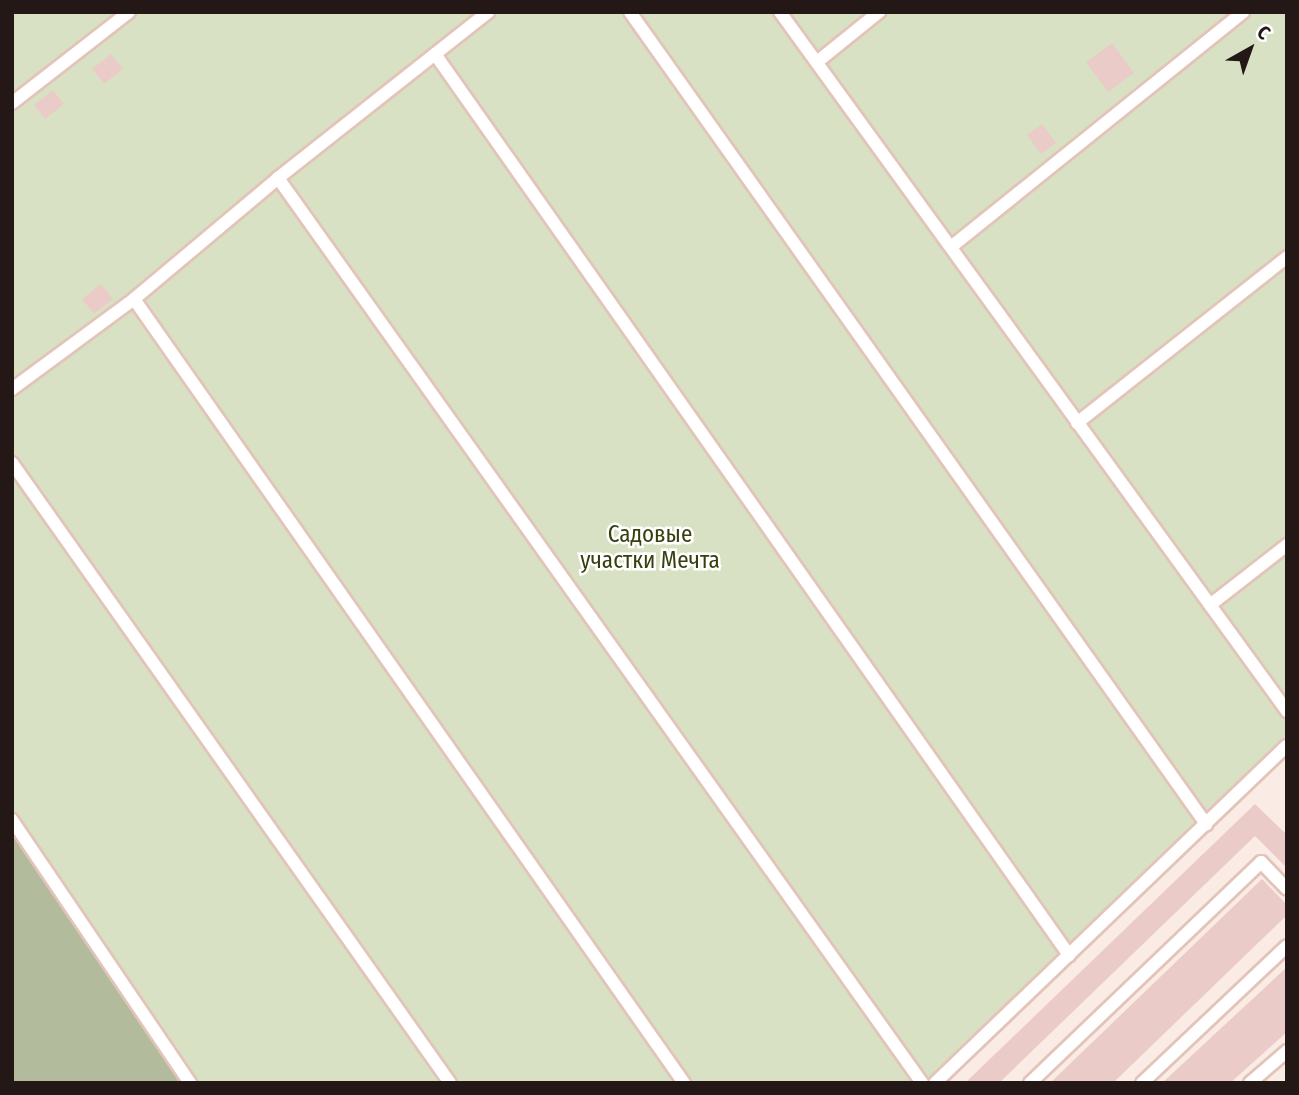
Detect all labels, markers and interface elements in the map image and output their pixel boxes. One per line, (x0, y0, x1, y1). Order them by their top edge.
north arrow (1215, 14, 1285, 84)
text: С (1253, 21, 1275, 45)
park label: Садовые участки Мечта (580, 520, 720, 574)

